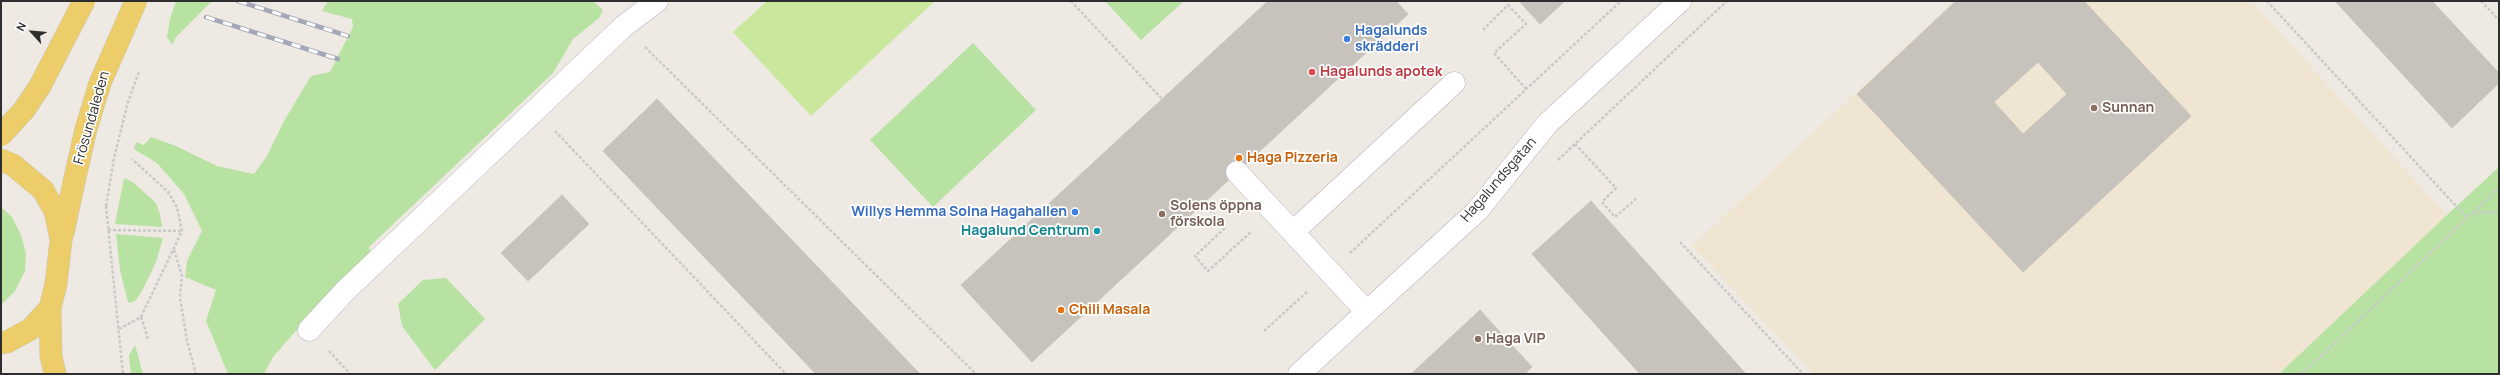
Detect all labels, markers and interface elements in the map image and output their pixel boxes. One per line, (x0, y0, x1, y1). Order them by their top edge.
north arrow (12, 12, 52, 52)
text: N (12, 19, 29, 33)
place label: Hagalunds skrädderi (1355, 23, 1427, 56)
marker: Hagalunds skrädderi (1342, 34, 1352, 44)
place label: Hagalunds apotek (1320, 64, 1442, 80)
marker: Hagalunds apotek (1307, 67, 1317, 77)
street label: Frösundaleden (71, 69, 113, 167)
place label: Sunnan (2102, 100, 2154, 116)
marker: Sunnan (2089, 103, 2099, 113)
street label: Hagalundsgatan (1458, 134, 1540, 226)
place label: Haga Pizzeria (1247, 150, 1338, 166)
marker: Haga Pizzeria (1234, 153, 1244, 163)
place label: Solens öppna förskola (1170, 198, 1262, 230)
place label: Willys Hemma Solna Hagahallen (851, 204, 1067, 220)
marker: Willys Hemma Solna Hagahallen (1070, 207, 1080, 217)
marker: Solens öppna förskola (1157, 209, 1167, 219)
place label: Hagalund Centrum (961, 223, 1089, 239)
marker: Hagalund Centrum (1092, 226, 1102, 236)
place label: Chili Masala (1069, 302, 1150, 318)
marker: Chili Masala (1056, 305, 1066, 315)
place label: Haga VIP (1486, 331, 1545, 347)
marker: Haga VIP (1473, 334, 1483, 344)

